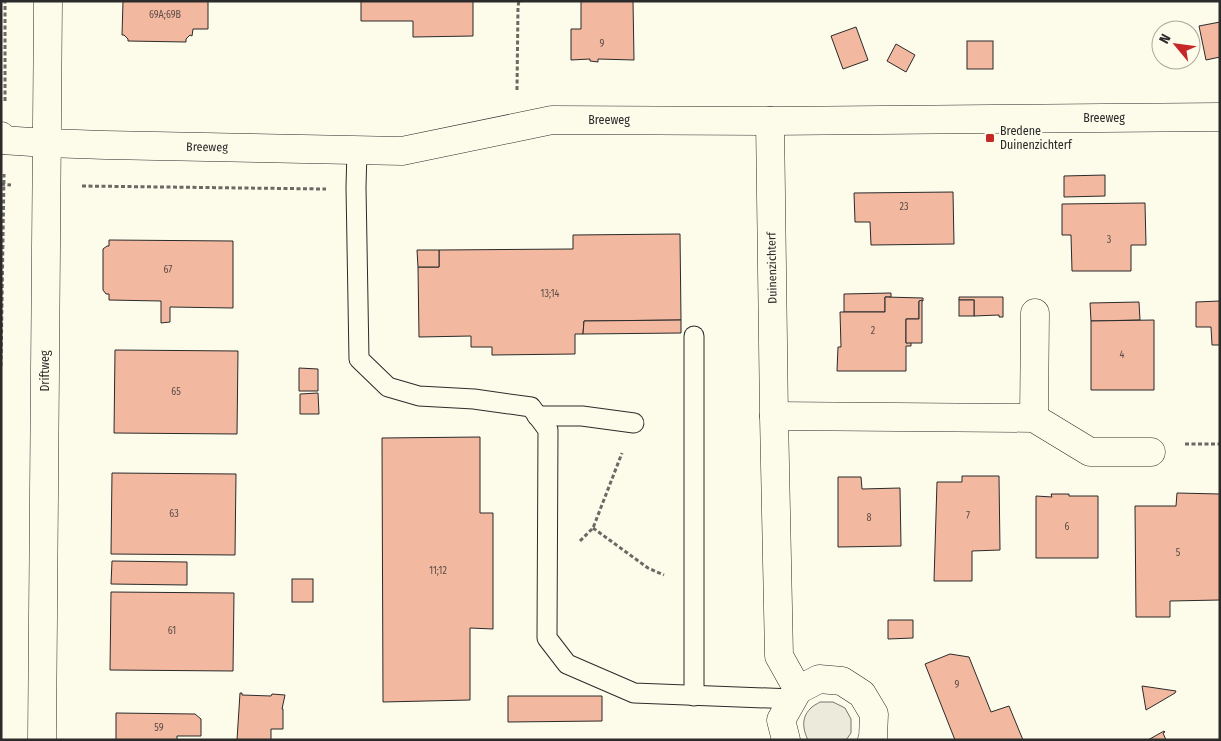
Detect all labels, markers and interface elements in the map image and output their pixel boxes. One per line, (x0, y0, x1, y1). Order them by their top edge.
house number: 69A;69B (149, 9, 182, 21)
north arrow (1151, 20, 1201, 70)
text: N (1156, 31, 1175, 47)
house number: 9 (600, 38, 605, 50)
street label: Breeweg (1083, 111, 1125, 125)
street label: Breeweg (588, 113, 630, 127)
place label: Bredene Duinenzichterf (1000, 124, 1073, 152)
marker: Bredene Duinenzichterf (984, 132, 996, 144)
street label: Breeweg (186, 140, 228, 154)
house number: 23 (900, 201, 909, 213)
street label: Duinenzichterf (764, 231, 780, 304)
house number: 3 (1107, 234, 1112, 246)
house number: 67 (164, 264, 172, 276)
house number: 13;14 (541, 288, 560, 300)
house number: 2 (871, 325, 876, 337)
house number: 4 (1120, 349, 1125, 361)
street label: Driftweg (38, 350, 52, 392)
house number: 65 (171, 386, 181, 398)
house number: 63 (169, 508, 179, 520)
house number: 7 (966, 510, 970, 522)
house number: 8 (867, 512, 872, 524)
house number: 6 (1065, 521, 1070, 533)
house number: 5 (1176, 547, 1181, 559)
house number: 11;12 (429, 565, 447, 577)
house number: 61 (168, 625, 176, 637)
house number: 9 (955, 679, 960, 691)
house number: 59 (154, 722, 164, 734)

